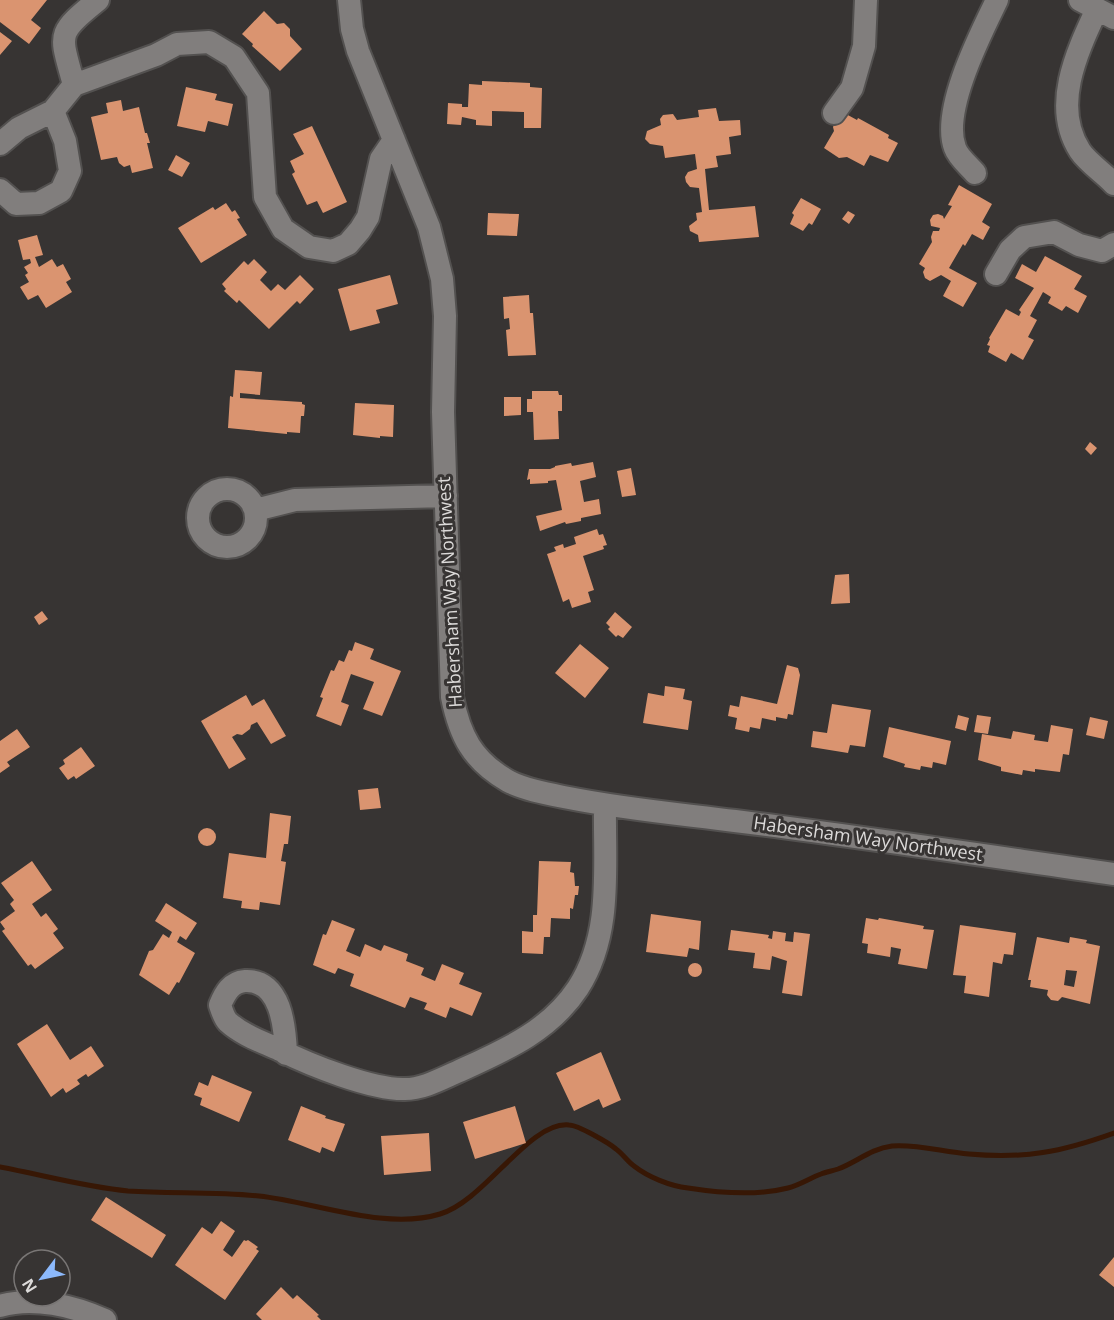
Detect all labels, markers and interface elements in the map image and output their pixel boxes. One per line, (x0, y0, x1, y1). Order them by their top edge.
street label: Habersham Way Northwest (431, 476, 467, 708)
street label: Habersham Way Northwest (752, 810, 984, 866)
north arrow (12, 1248, 72, 1308)
text: N (17, 1275, 42, 1297)

